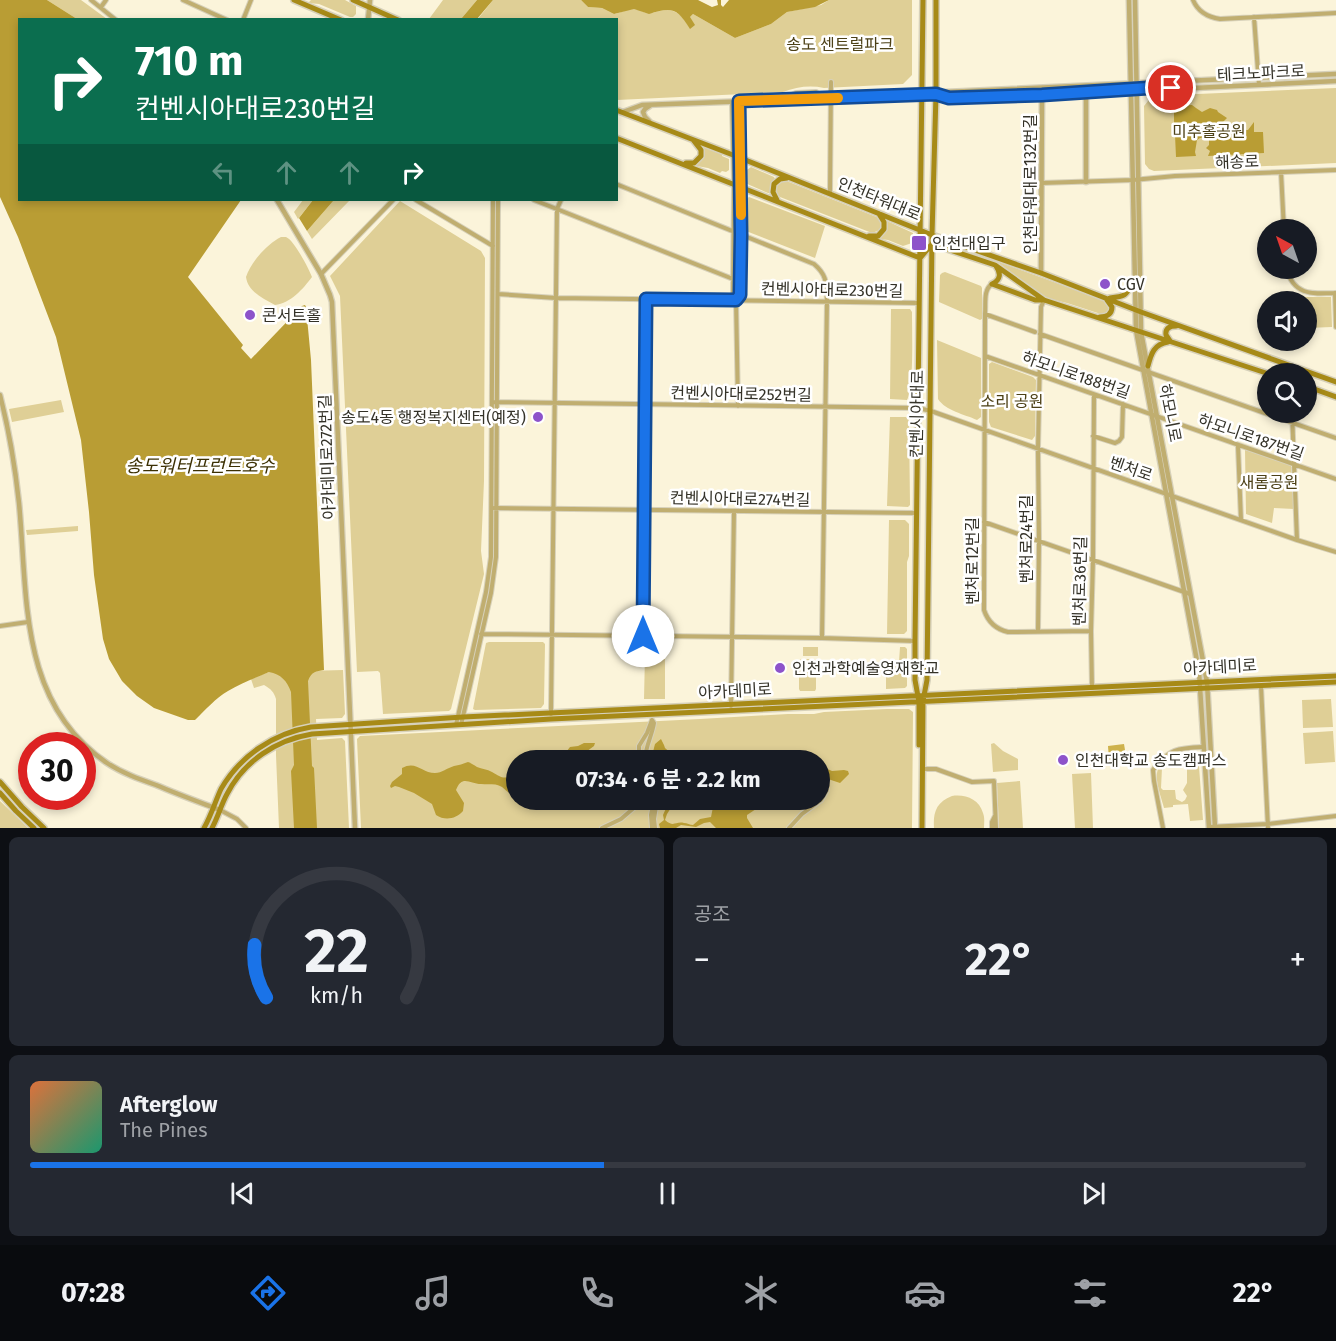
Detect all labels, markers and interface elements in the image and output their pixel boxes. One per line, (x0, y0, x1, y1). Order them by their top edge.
park label: 송도 센트럴파크 (786, 35, 894, 54)
text: 710 m (135, 36, 244, 86)
icon: right (36, 42, 114, 120)
street label: 테크노파크로 (1216, 61, 1306, 85)
pin (1145, 62, 1196, 113)
icon: arrive (1154, 71, 1187, 104)
text: 컨벤시아대로230번길 (135, 93, 376, 125)
street label: 인천타워대로132번길 (1021, 114, 1040, 254)
park label: 미추홀공원 (1172, 122, 1246, 141)
street label: 해송로 (1215, 152, 1260, 172)
icon: left (207, 156, 240, 189)
icon: ahead (270, 156, 303, 189)
icon: ahead (333, 156, 366, 189)
icon: right (396, 156, 429, 189)
street label: 인천타워대로 (834, 174, 924, 224)
north arrow (1257, 219, 1317, 279)
map controls (1257, 219, 1317, 423)
marker: 인천대입구 (910, 234, 928, 252)
place label: 인천대입구 (932, 234, 1006, 253)
place label: CGV (1117, 275, 1145, 294)
marker: CGV (1098, 277, 1112, 291)
street label: 컨벤시아대로230번길 (761, 279, 903, 301)
button: sound (1257, 291, 1317, 351)
place label: 콘서트홀 (262, 306, 321, 325)
marker: 콘서트홀 (243, 308, 257, 322)
street label: 하모니로188번길 (1020, 348, 1132, 402)
button: search (1257, 363, 1317, 423)
street label: 컨벤시아대로 (907, 369, 927, 458)
street label: 하모니로 (1155, 382, 1185, 444)
street label: 컨벤시아대로252번길 (670, 383, 812, 405)
park label: 소리 공원 (980, 392, 1044, 411)
street label: 아카데미로272번길 (315, 394, 339, 520)
place label: 송도4동 행정복지센터(예정) (341, 408, 526, 427)
marker: 송도4동 행정복지센터(예정) (531, 410, 545, 424)
street label: 하모니로187번길 (1195, 410, 1307, 464)
street label: 벤처로 (1107, 453, 1155, 485)
water label: 송도워터프런트호수 (125, 455, 276, 477)
park label: 새롬공원 (1240, 473, 1298, 492)
street label: 컨벤시아대로274번길 (670, 488, 810, 510)
street label: 벤처로24번길 (1017, 494, 1036, 584)
street label: 벤처로12번길 (963, 517, 982, 605)
street label: 벤처로36번길 (1070, 536, 1090, 626)
position arrow (611, 604, 675, 668)
street label: 아카데미로 (1183, 656, 1258, 678)
place label: 인천과학예술영재학교 (792, 659, 939, 678)
marker: 인천과학예술영재학교 (773, 661, 787, 675)
street label: 아카데미로 (698, 680, 773, 702)
speed limit sign: 30 (18, 732, 96, 810)
place label: 인천대학교 송도캠퍼스 (1075, 751, 1226, 770)
marker: 인천대학교 송도캠퍼스 (1056, 753, 1070, 767)
text: 07:34 · 6 분 · 2.2 km (575, 766, 761, 793)
text: 공조 (694, 902, 730, 926)
text: 22 (304, 914, 369, 989)
text: 22° (965, 933, 1035, 987)
text: − (694, 940, 710, 980)
text: + (1290, 940, 1306, 980)
text: km/h (310, 984, 363, 1010)
text: Afterglow (120, 1091, 217, 1118)
text: The Pines (120, 1118, 207, 1142)
icon: previous (226, 1177, 259, 1210)
icon: pause (651, 1177, 684, 1210)
icon: next (1077, 1177, 1110, 1210)
icon: directions (247, 1272, 289, 1314)
icon: music (412, 1272, 454, 1314)
icon: phone (576, 1272, 618, 1314)
icon: climate (740, 1272, 782, 1314)
icon: car (904, 1272, 946, 1314)
icon: filters (1069, 1272, 1111, 1314)
text: 07:28 (61, 1277, 125, 1309)
text: 22° (1233, 1277, 1275, 1309)

